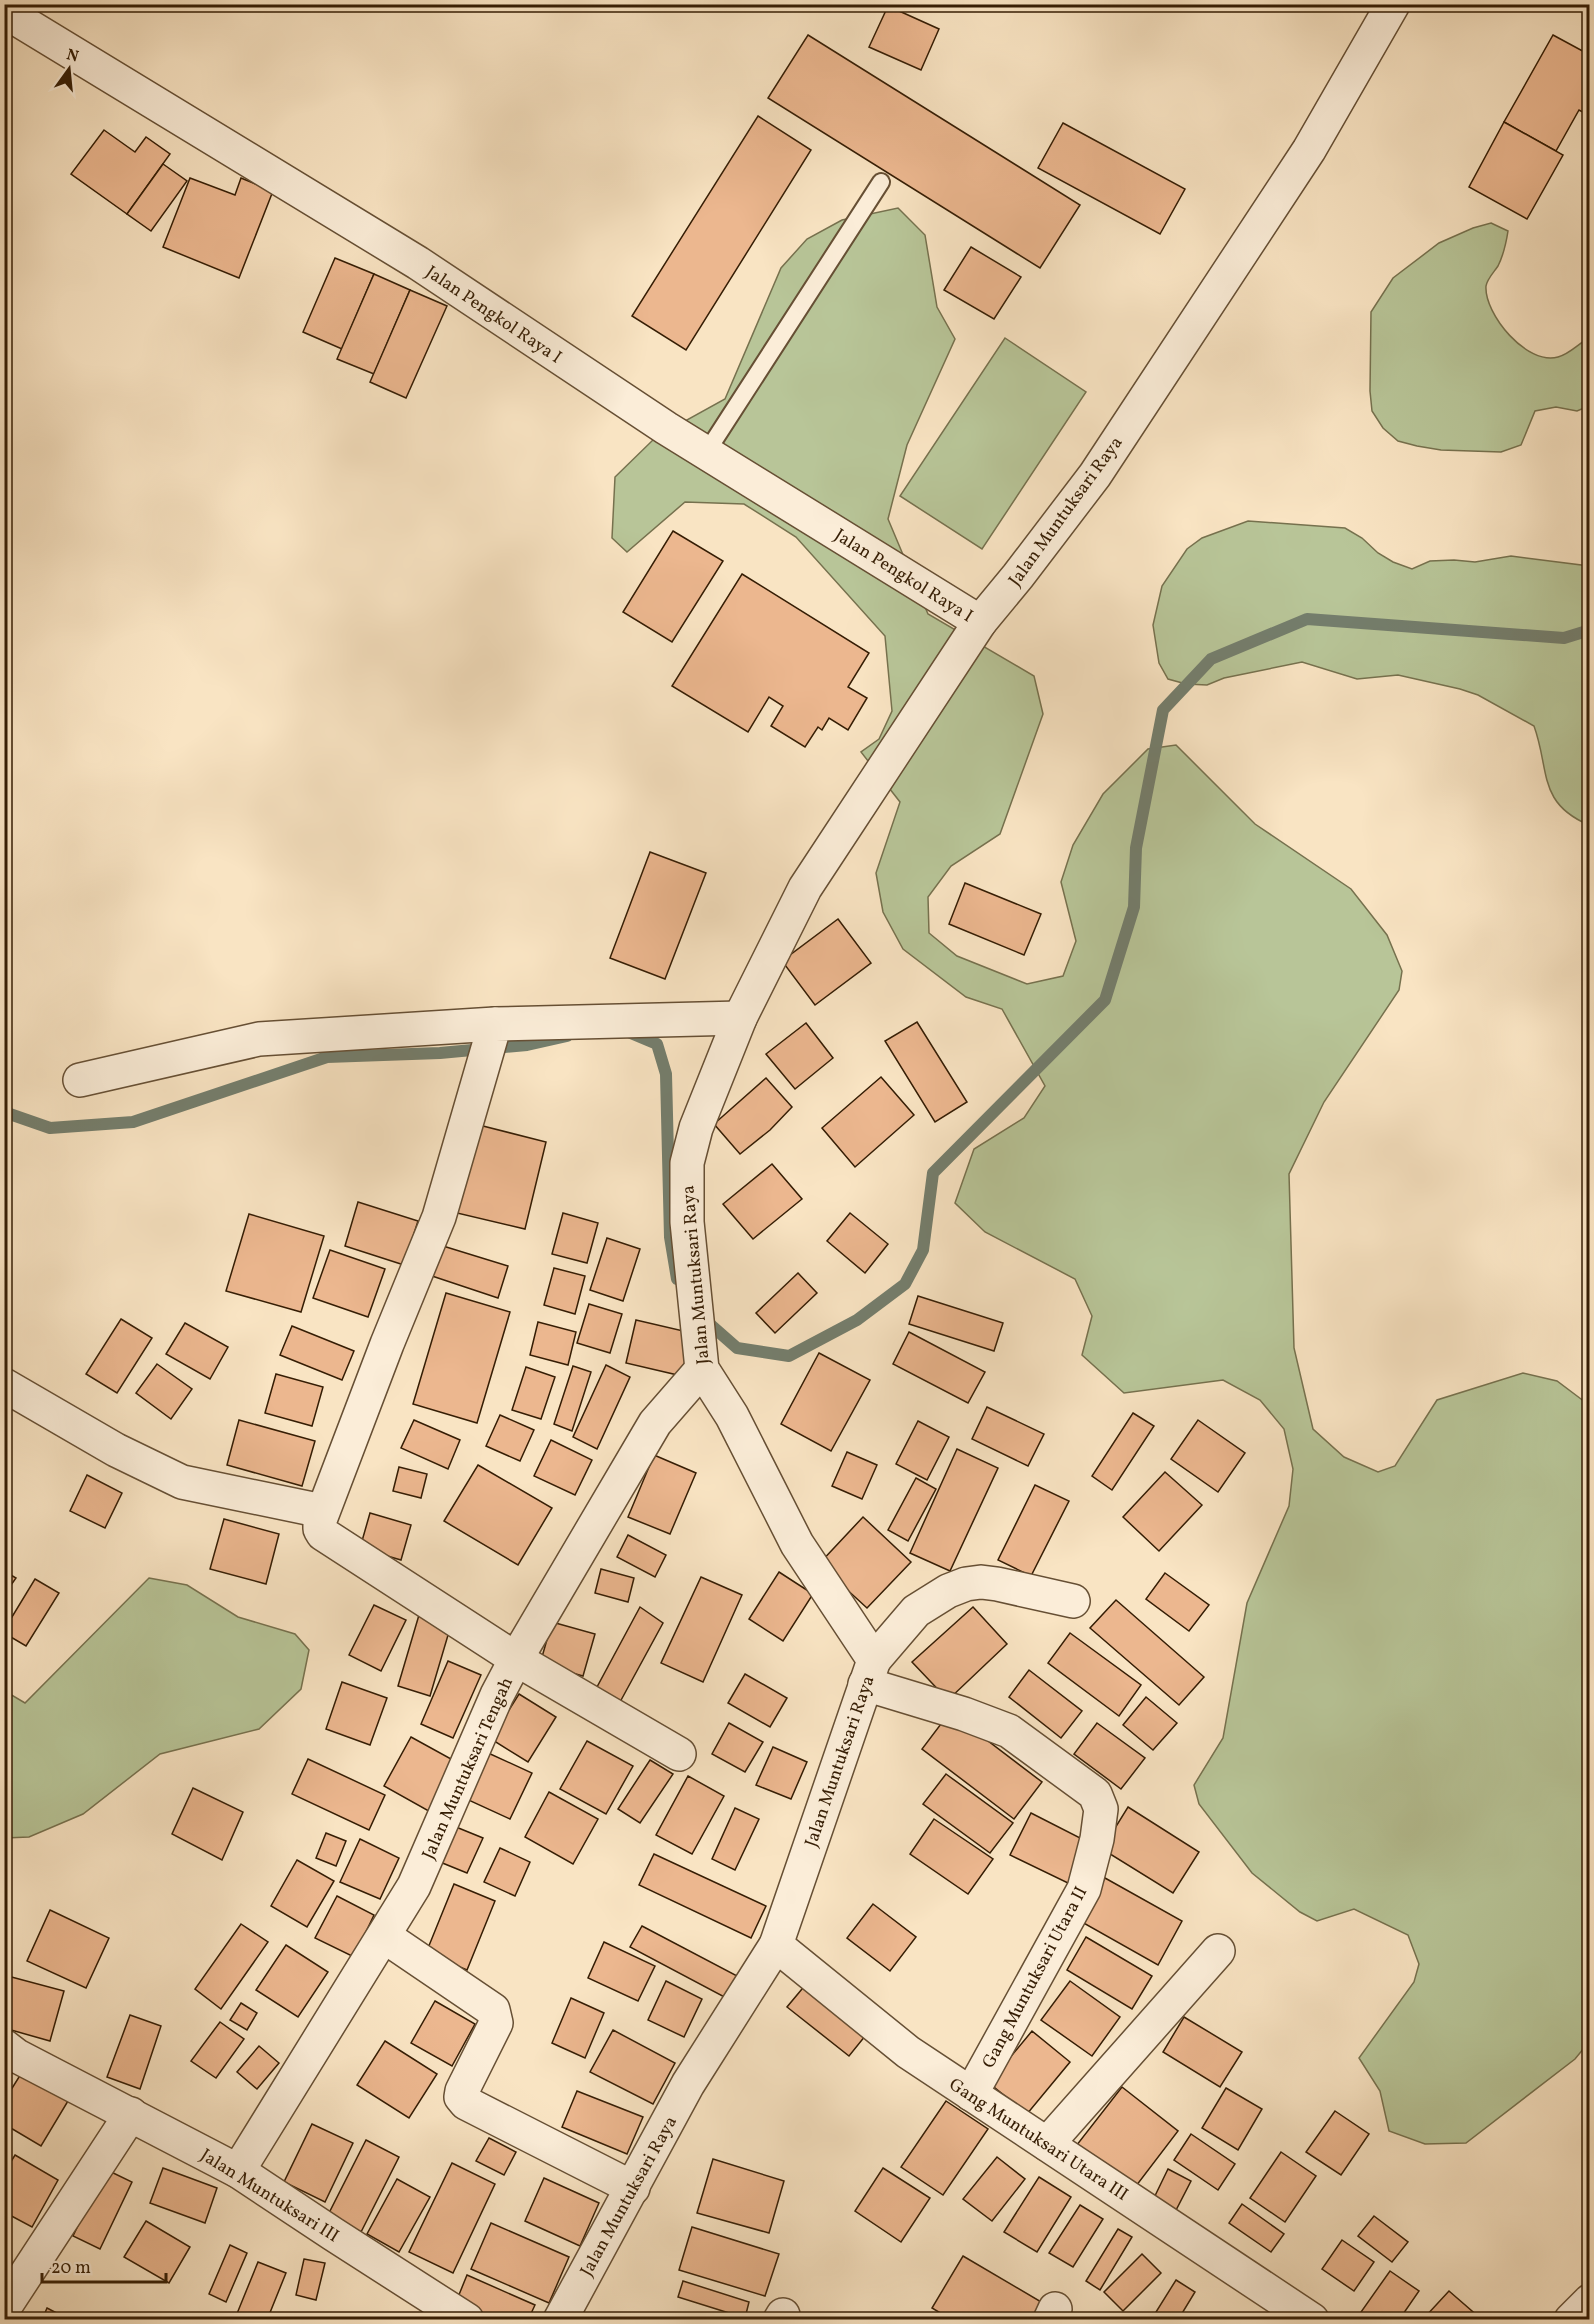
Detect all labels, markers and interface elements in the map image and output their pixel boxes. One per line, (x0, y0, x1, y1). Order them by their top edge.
north arrow (39, 39, 99, 99)
text: N (64, 44, 81, 69)
street label: Jalan Pengkol Raya I (420, 260, 566, 370)
street label: Jalan Muntuksari Raya (1003, 432, 1129, 592)
street label: Jalan Pengkol Raya I (829, 523, 977, 629)
street label: Jalan Muntuksari Raya (676, 1184, 717, 1366)
street label: Jalan Muntuksari Raya (799, 1672, 882, 1851)
street label: Jalan Muntuksari Tengah (417, 1673, 520, 1864)
street label: Gang Muntuksari Utara II (977, 1882, 1094, 2073)
street label: Gang Muntuksari Utara III (944, 2073, 1133, 2208)
street label: Jalan Muntuksari Raya (575, 2112, 684, 2281)
street label: Jalan Muntuksari III (195, 2143, 343, 2249)
scale bar (42, 2246, 166, 2284)
text: 20 m (51, 2256, 91, 2281)

